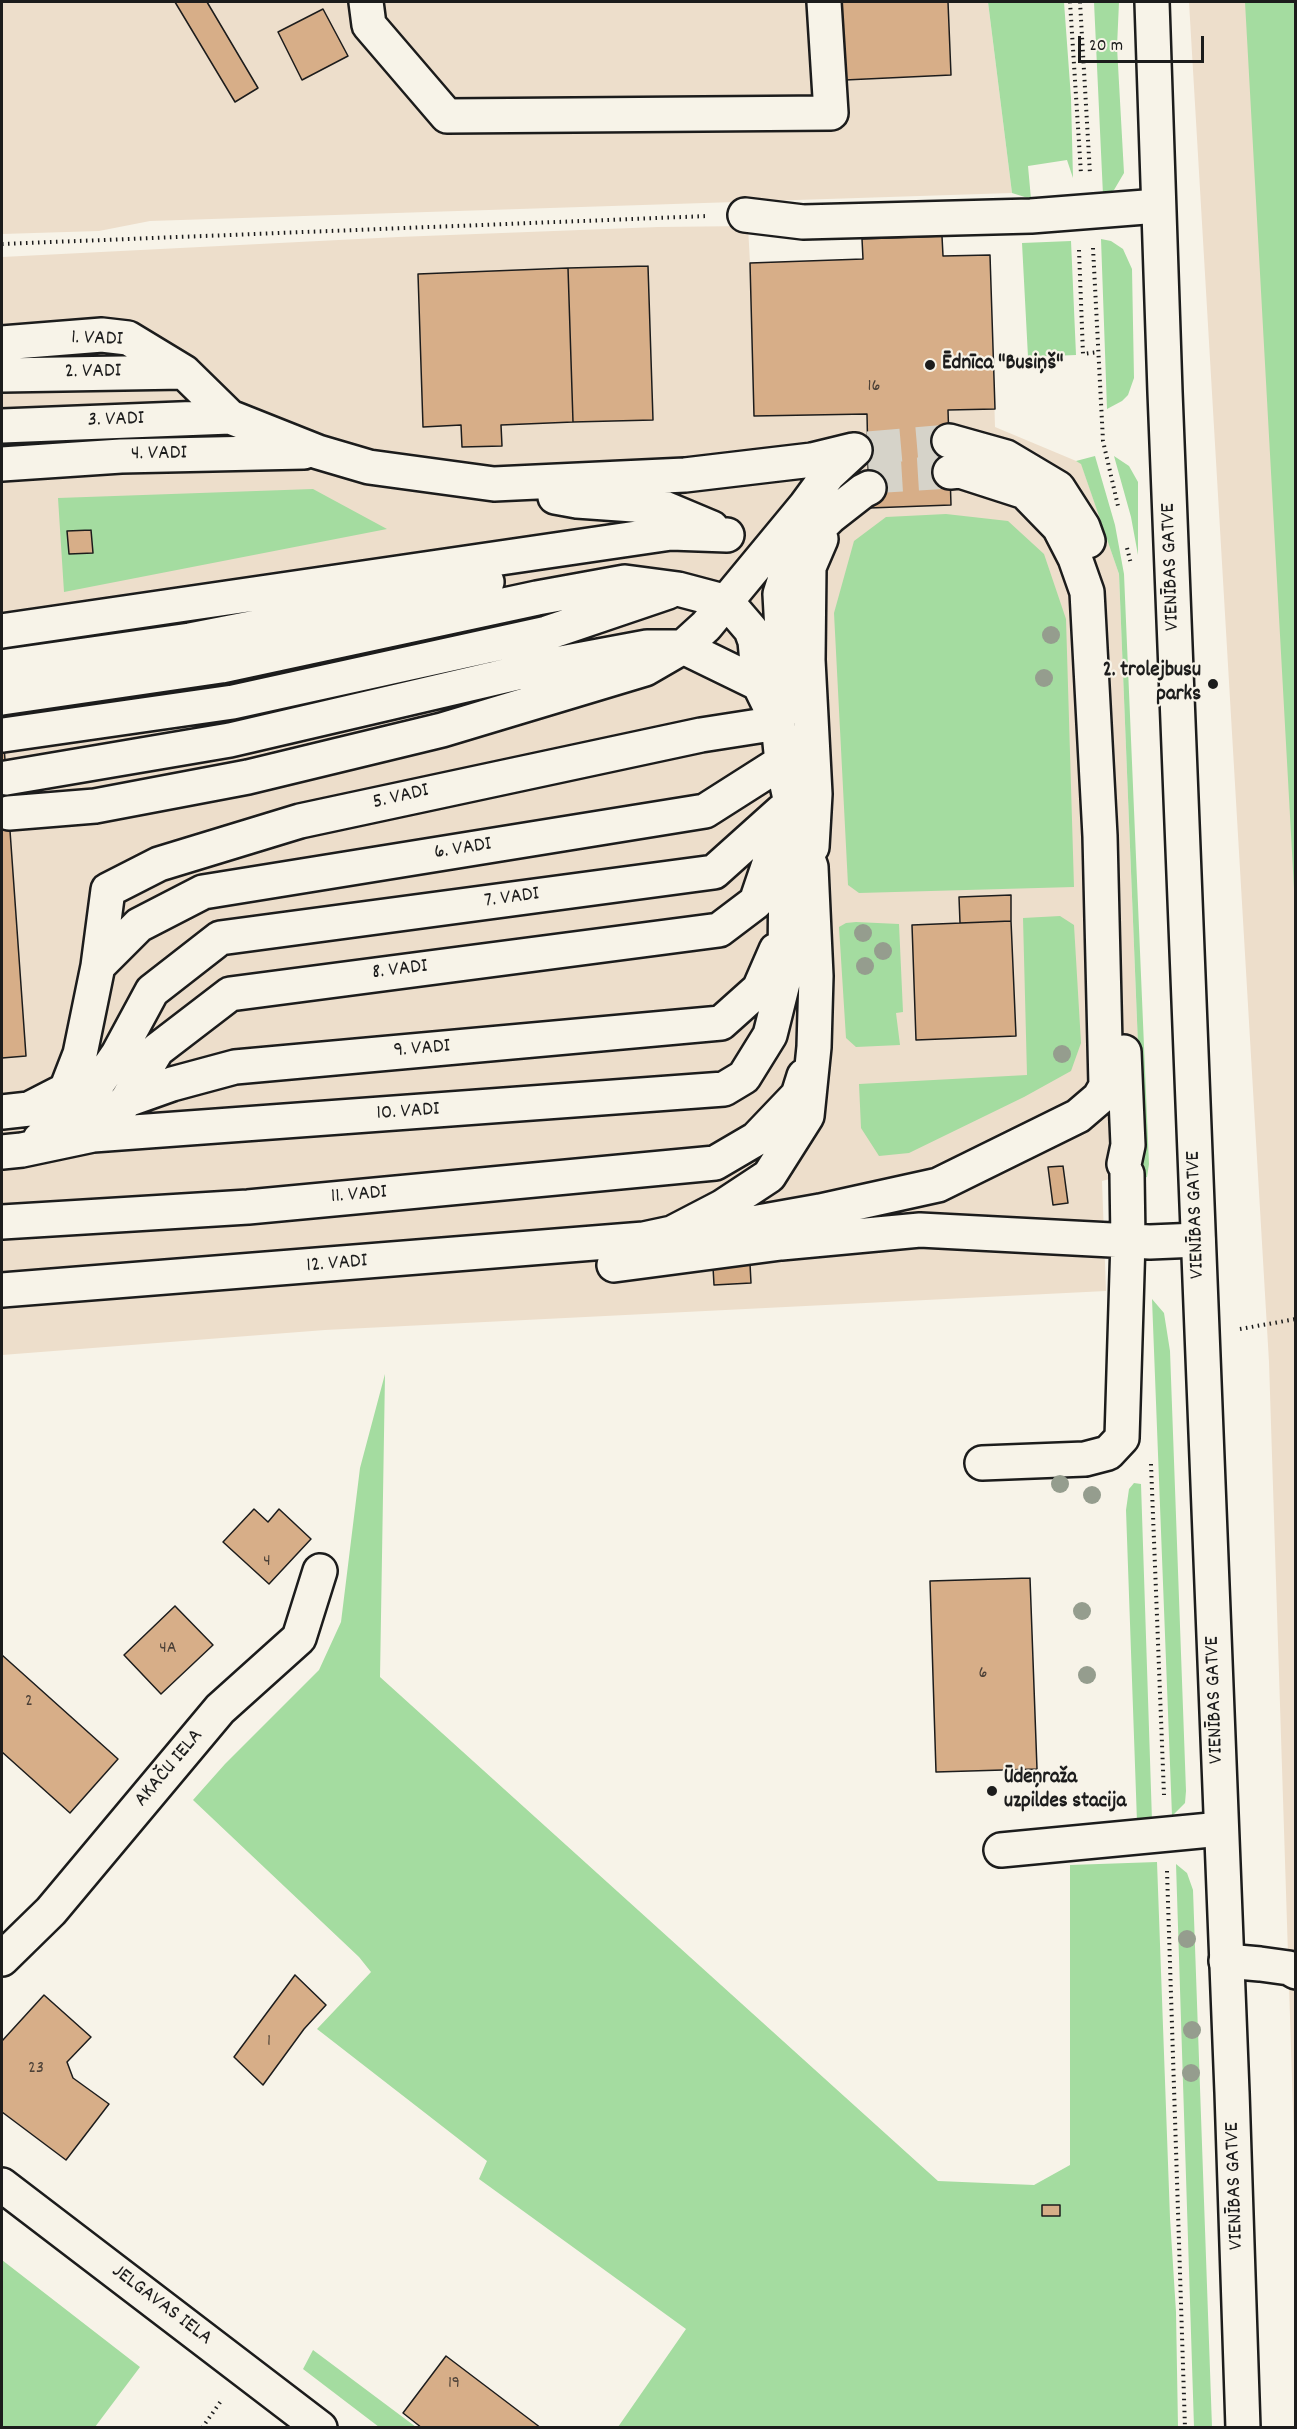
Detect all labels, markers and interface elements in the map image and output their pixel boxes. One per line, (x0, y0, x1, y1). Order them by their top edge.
scale bar (1081, 24, 1207, 62)
text: 20 m (1089, 34, 1123, 59)
street label: 1. VADI (71, 327, 123, 353)
place label: Ēdnīca "Busiņš" (942, 352, 1063, 378)
marker: Ēdnīca "Busiņš" (923, 358, 937, 372)
street label: 2. VADI (65, 360, 121, 386)
house number: 16 (868, 377, 880, 399)
street label: 3. VADI (87, 407, 145, 435)
street label: 4. VADI (131, 442, 187, 468)
street label: VIENĪBAS GATVE (1157, 503, 1187, 631)
place label: 2. trolejbusu parks (1103, 659, 1201, 709)
marker: 2. trolejbusu parks (1206, 677, 1220, 691)
street label: 5. VADI (370, 779, 432, 817)
street label: 6. VADI (433, 833, 493, 867)
street label: 7. VADI (483, 883, 541, 915)
street label: 8. VADI (371, 955, 429, 987)
street label: 9. VADI (393, 1035, 451, 1065)
street label: 10. VADI (376, 1098, 440, 1128)
street label: VIENĪBAS GATVE (1182, 1151, 1212, 1279)
street label: 11. VADI (330, 1181, 388, 1211)
street label: 12. VADI (306, 1250, 368, 1280)
house number: 4 (263, 1552, 271, 1574)
street label: VIENĪBAS GATVE (1201, 1636, 1231, 1764)
house number: 4A (159, 1639, 177, 1661)
house number: 6 (979, 1664, 987, 1686)
house number: 2 (25, 1692, 33, 1714)
street label: AKAČU IELA (130, 1725, 210, 1813)
place label: Ūdeņraža uzpildes stacija (1004, 1766, 1126, 1816)
marker: Ūdeņraža uzpildes stacija (985, 1784, 999, 1798)
house number: 1 (267, 2032, 271, 2054)
house number: 23 (28, 2059, 44, 2081)
street label: VIENĪBAS GATVE (1221, 2122, 1251, 2250)
street label: JELGAVAS IELA (106, 2260, 216, 2352)
house number: 19 (448, 2374, 460, 2396)

